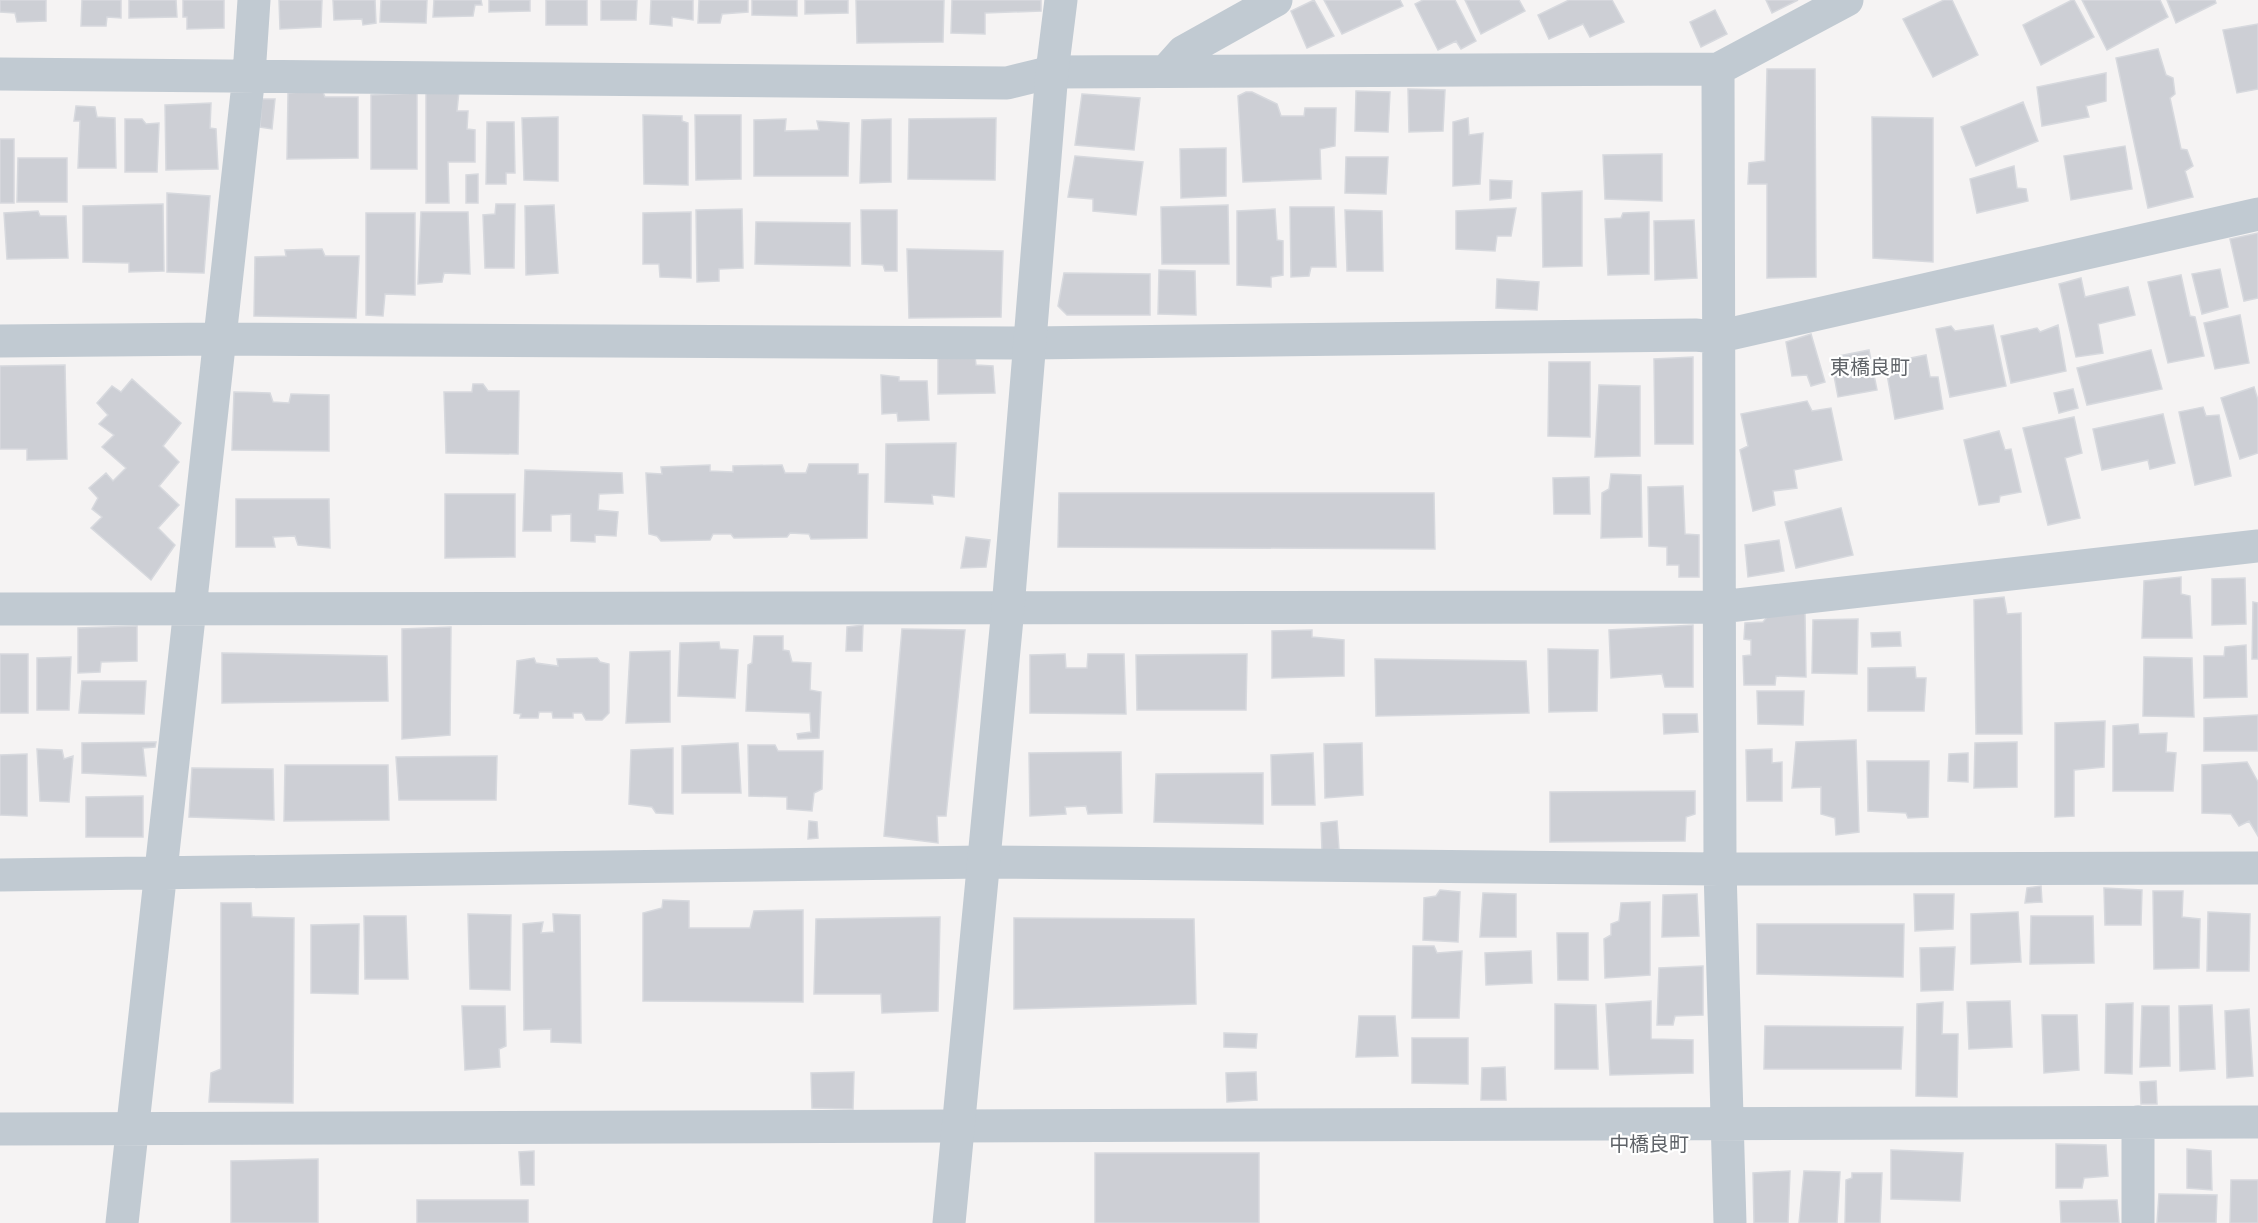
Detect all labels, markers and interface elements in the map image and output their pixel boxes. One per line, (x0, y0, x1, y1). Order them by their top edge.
district label: 東橋良町 (1830, 353, 1910, 380)
district label: 中橋良町 (1609, 1130, 1689, 1157)

